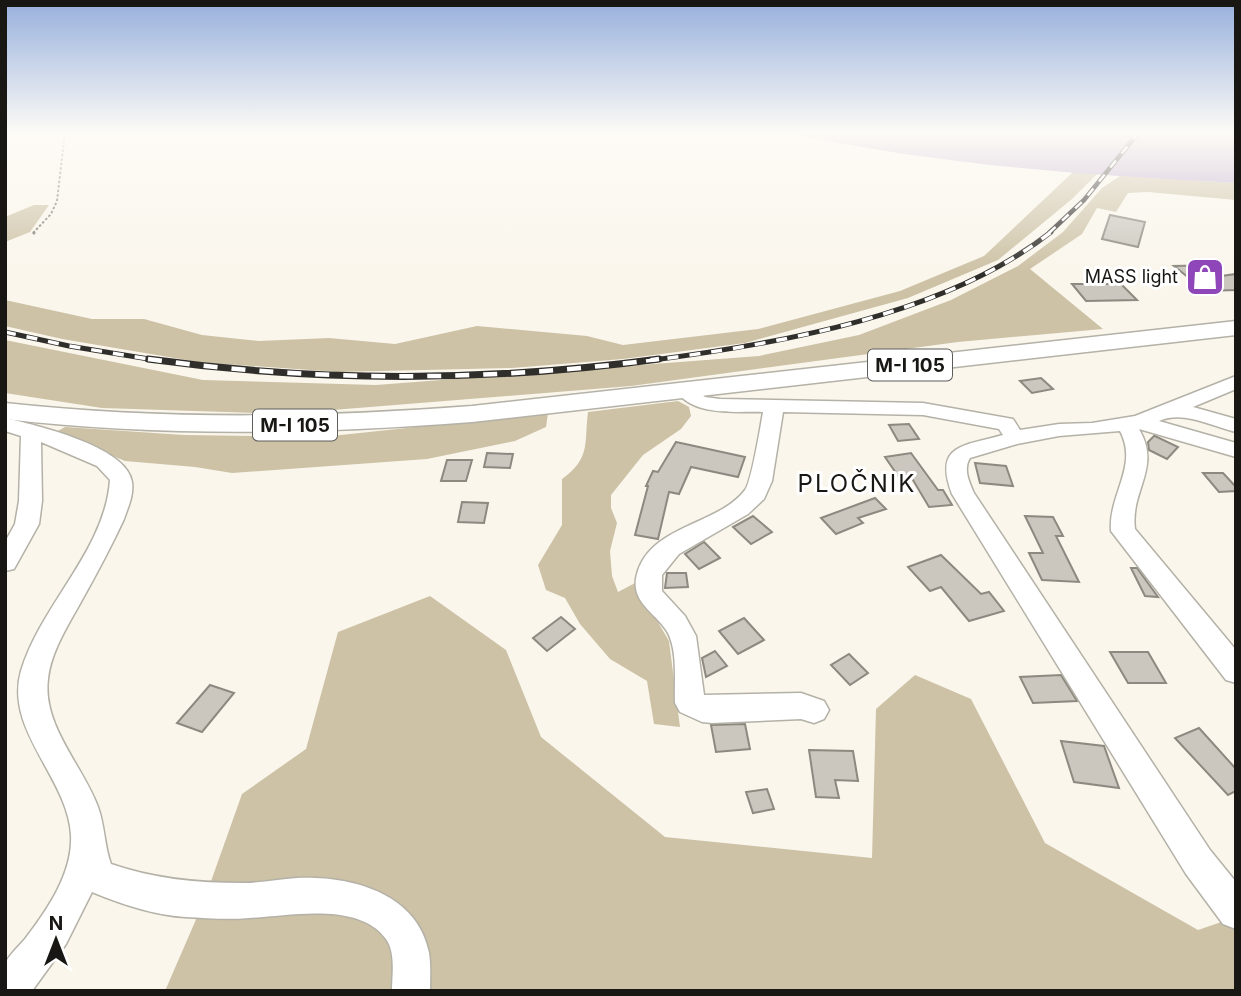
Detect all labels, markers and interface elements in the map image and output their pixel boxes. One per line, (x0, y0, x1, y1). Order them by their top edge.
shop icon: MASS light (1184, 256, 1226, 298)
place label: MASS light (1085, 266, 1178, 287)
road number: M-I 105 (868, 350, 952, 380)
road number: M-I 105 (253, 410, 337, 440)
district label: PLOČNIK (798, 468, 916, 498)
north arrow (21, 905, 91, 975)
text: N (49, 912, 63, 935)

